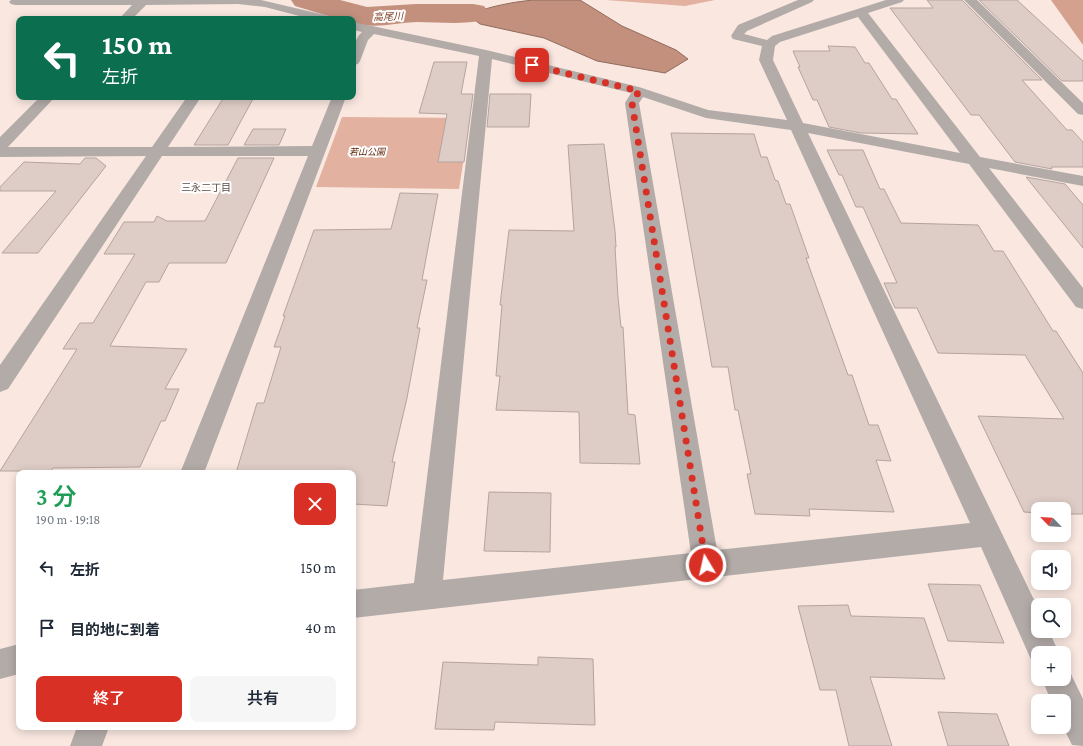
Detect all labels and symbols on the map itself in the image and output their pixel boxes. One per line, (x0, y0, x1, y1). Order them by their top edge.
water label: 高尾川 (373, 10, 404, 23)
pin (515, 48, 549, 82)
park label: 若山公園 (349, 147, 387, 157)
district label: 三永二丁目 (181, 182, 231, 193)
north arrow (1031, 502, 1071, 542)
position arrow (685, 544, 727, 586)

